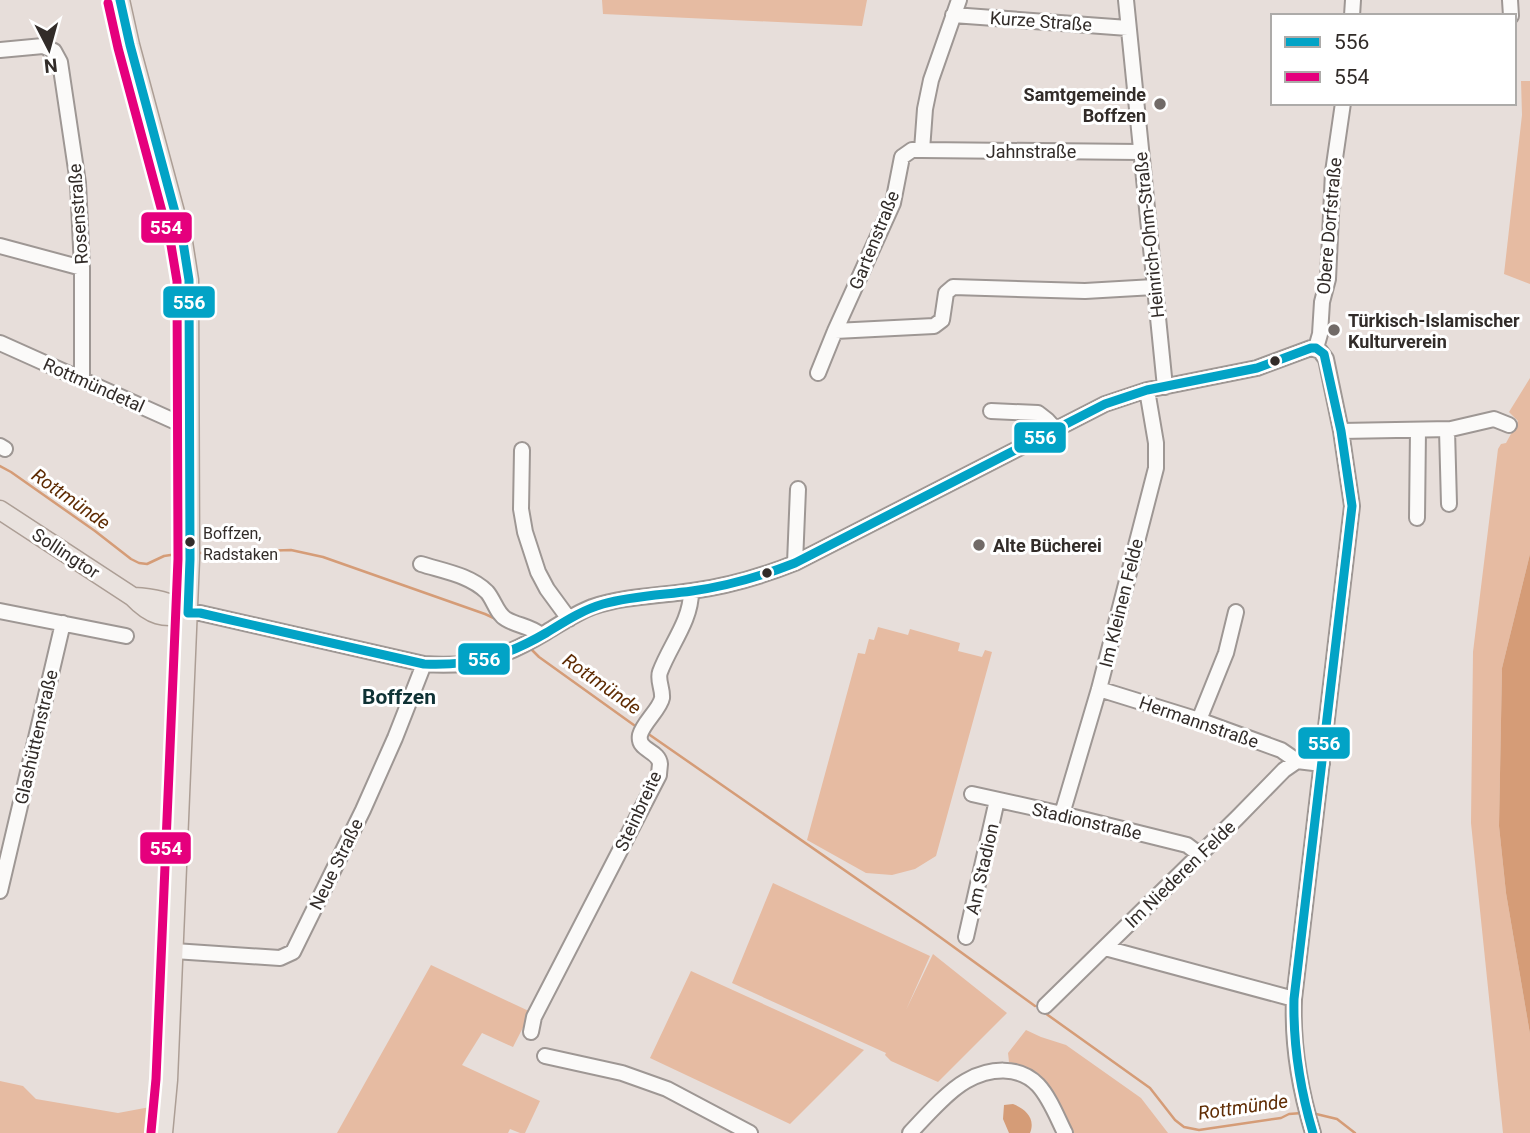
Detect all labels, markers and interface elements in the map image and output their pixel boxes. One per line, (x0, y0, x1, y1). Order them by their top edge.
street label: Kurze Straße (989, 7, 1093, 35)
north arrow (14, 14, 84, 84)
legend (1271, 14, 1516, 105)
text: 556 (1334, 30, 1369, 54)
text: N (43, 53, 59, 78)
text: 554 (1334, 65, 1370, 89)
place label: Samtgemeinde Boffzen (1024, 84, 1146, 126)
marker: Samtgemeinde Boffzen (1152, 96, 1168, 112)
street label: Jahnstraße (986, 141, 1076, 162)
street label: Heinrich-Ohm-Straße (1130, 151, 1168, 319)
street label: Obere Dorfstraße (1313, 157, 1345, 295)
street label: Rosenstraße (64, 163, 92, 265)
street label: Gartenstraße (845, 187, 903, 293)
line badge: 554 (140, 211, 193, 244)
text: 554 (150, 216, 182, 239)
line badge: 556 (162, 285, 216, 319)
text: 556 (173, 291, 205, 314)
place label: Türkisch-Islamischer Kulturverein (1348, 310, 1520, 352)
marker: Türkisch-Islamischer Kulturverein (1326, 322, 1342, 338)
street label: Rottmündetal (40, 353, 148, 417)
unlabelled marker (1268, 354, 1282, 368)
line badge: 556 (1013, 421, 1067, 454)
text: 556 (1024, 426, 1056, 449)
water label: Rottmünde (27, 464, 115, 535)
street label: Sollingtor (28, 523, 104, 583)
place label: Boffzen, Radstaken (203, 524, 278, 564)
marker: Boffzen, Radstaken (183, 535, 197, 549)
place label: Alte Bücherei (993, 535, 1102, 556)
street label: Im Kleinen Felde (1095, 536, 1147, 670)
marker: Alte Bücherei (971, 537, 987, 553)
unlabelled marker (760, 566, 774, 580)
line badge: 556 (457, 642, 511, 676)
text: 556 (468, 648, 500, 671)
water label: Rottmünde (558, 649, 646, 720)
street label: Glashüttenstraße (10, 668, 62, 806)
district label: Boffzen (362, 685, 436, 709)
street label: Hermannstraße (1137, 692, 1261, 752)
line badge: 556 (1297, 726, 1351, 760)
text: 556 (1308, 732, 1340, 755)
street label: Steinbreite (610, 768, 666, 854)
street label: Stadionstraße (1030, 798, 1144, 844)
street label: Neue Straße (305, 815, 367, 913)
street label: Im Niederen Felde (1121, 816, 1239, 932)
street label: Am Stadion (961, 821, 1003, 917)
line badge: 554 (139, 831, 192, 865)
text: 554 (150, 837, 182, 860)
water label: Rottmünde (1197, 1089, 1290, 1125)

